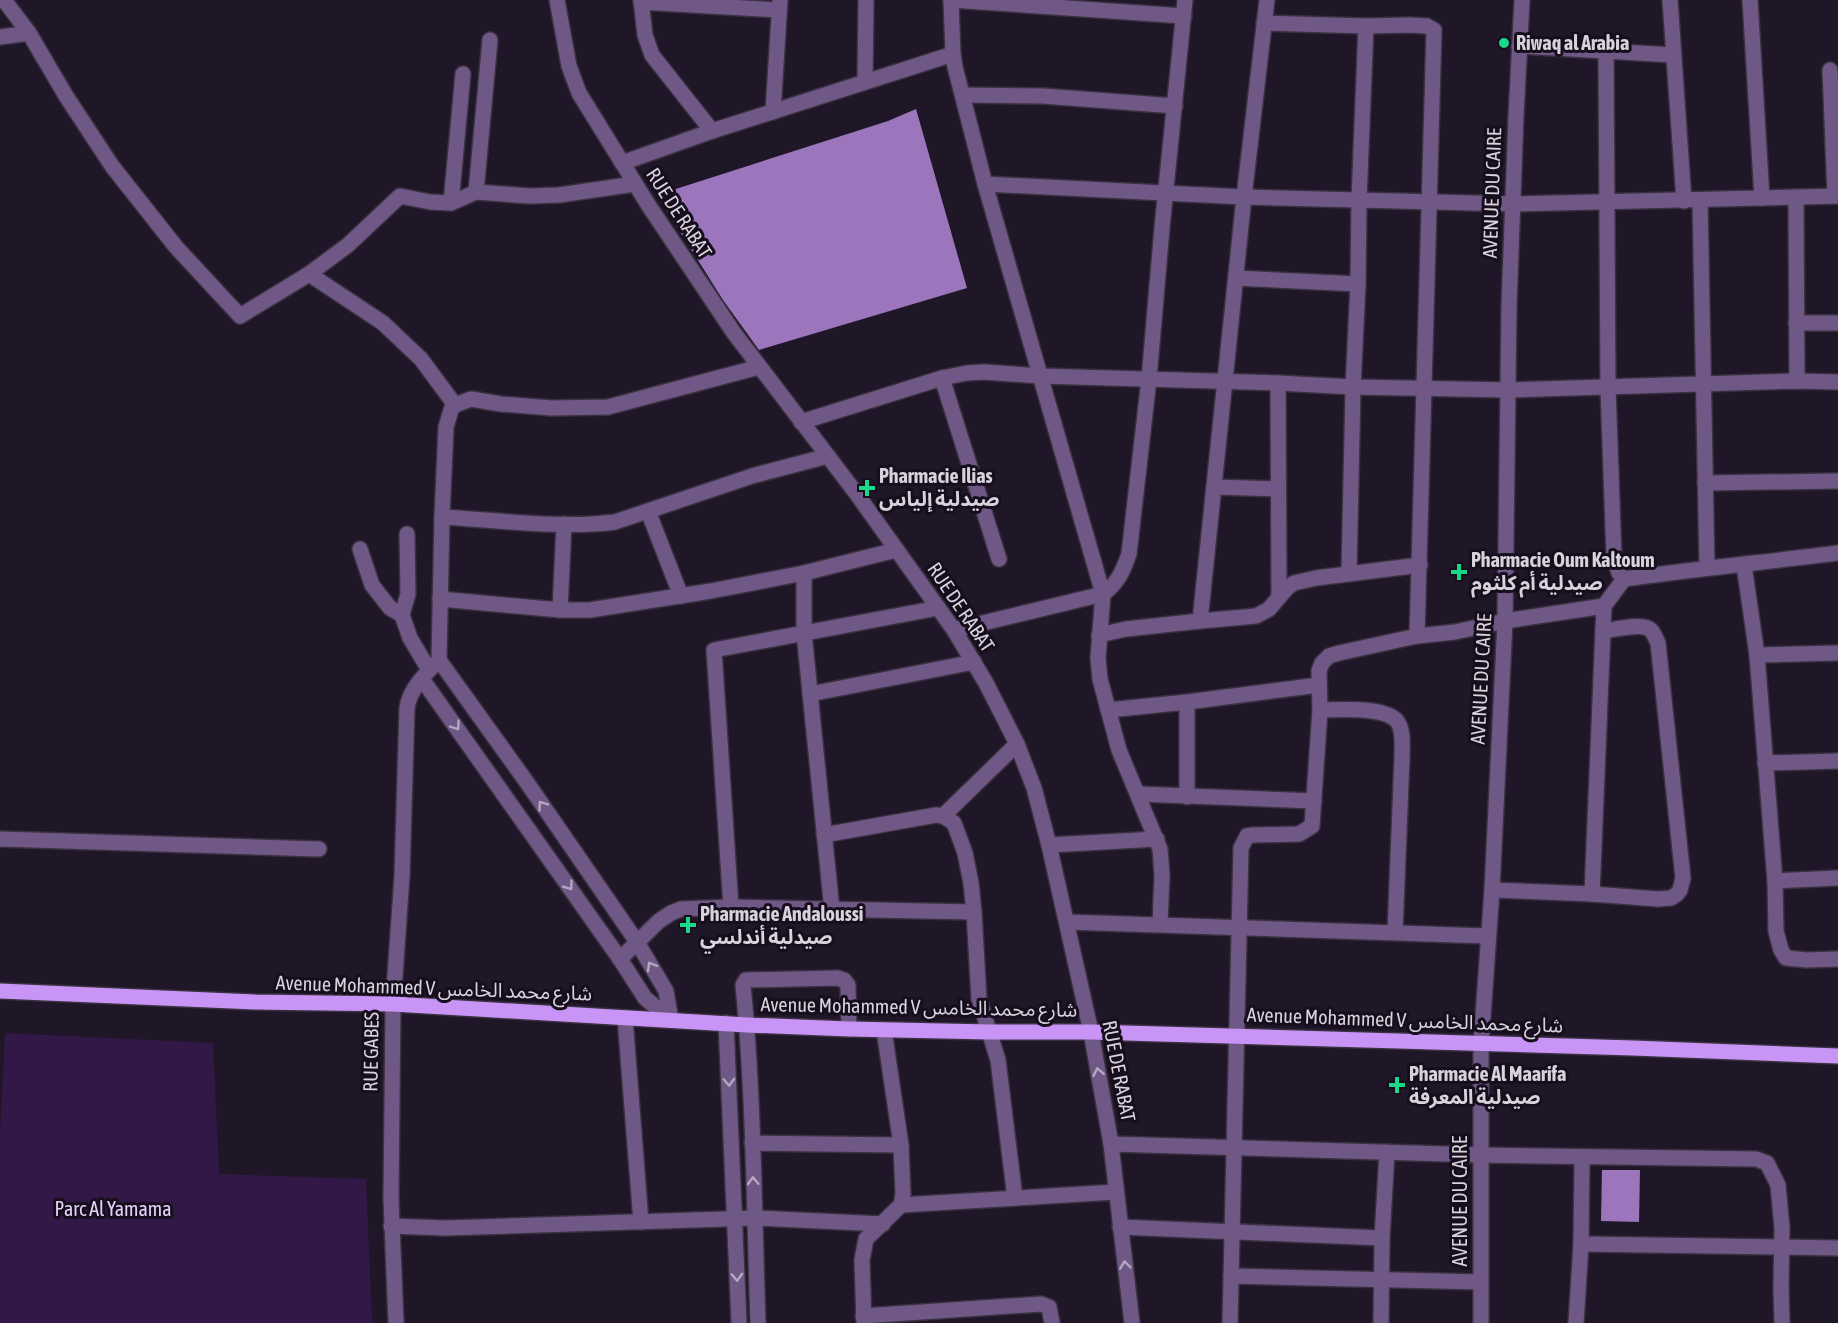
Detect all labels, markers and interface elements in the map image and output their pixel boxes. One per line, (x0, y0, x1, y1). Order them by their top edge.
place label: Riwaq al Arabia (1516, 31, 1629, 54)
marker: Riwaq al Arabia (1497, 36, 1511, 50)
street label: AVENUE DU CAIRE (1478, 127, 1505, 259)
street label: RUE DE RABAT (642, 163, 717, 262)
place label: Pharmacie Ilias صيدلية إلياس (879, 464, 999, 513)
marker: Pharmacie Ilias صيدلية إلياس (860, 481, 874, 495)
place label: Pharmacie Oum Kaltoum صيدلية أم كلثوم (1471, 548, 1655, 598)
street label: RUE DE RABAT (923, 558, 1000, 656)
marker: Pharmacie Oum Kaltoum صيدلية أم كلثوم (1452, 565, 1466, 579)
street label: AVENUE DU CAIRE (1466, 613, 1495, 745)
one-way arrow (449, 720, 460, 731)
one-way arrow (538, 800, 549, 811)
one-way arrow (562, 879, 573, 890)
place label: Pharmacie Andaloussi صيدلية أندلسي (700, 902, 863, 954)
marker: Pharmacie Andaloussi صيدلية أندلسي (681, 918, 695, 932)
one-way arrow (647, 962, 658, 972)
street label: Avenue Mohammed V شارع محمد الخامس (275, 970, 593, 1009)
street label: Avenue Mohammed V شارع محمد الخامس (760, 992, 1078, 1025)
street label: Avenue Mohammed V شارع محمد الخامس (1246, 1002, 1564, 1041)
street label: RUE GABES (358, 1012, 383, 1092)
street label: RUE DE RABAT (1098, 1018, 1141, 1124)
place label: Pharmacie Al Maarifa صيدلية المعرفة (1409, 1062, 1566, 1109)
one-way arrow (1092, 1067, 1105, 1077)
one-way arrow (722, 1077, 735, 1086)
marker: Pharmacie Al Maarifa صيدلية المعرفة (1390, 1078, 1404, 1092)
street label: AVENUE DU CAIRE (1448, 1135, 1471, 1266)
one-way arrow (747, 1176, 760, 1185)
park label: Parc Al Yamama (55, 1197, 171, 1220)
one-way arrow (1119, 1260, 1131, 1270)
one-way arrow (731, 1272, 744, 1281)

